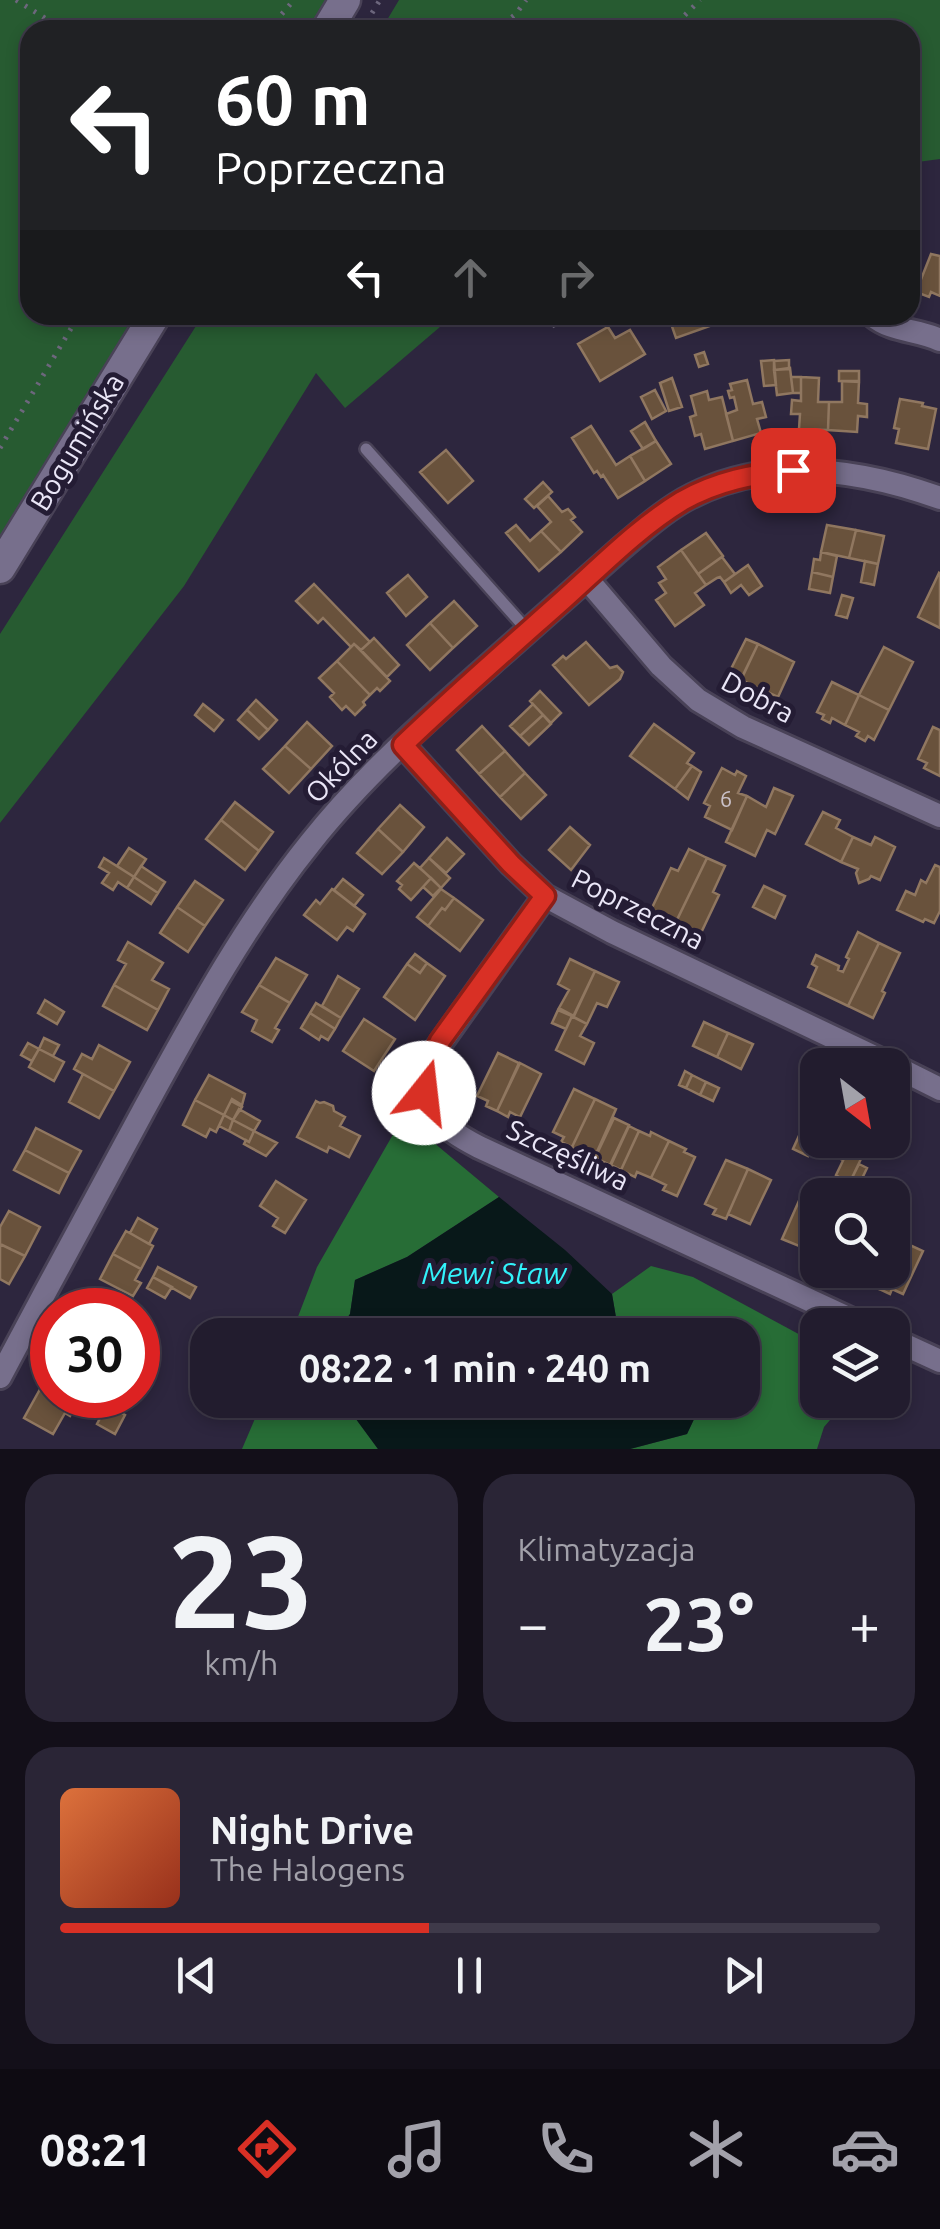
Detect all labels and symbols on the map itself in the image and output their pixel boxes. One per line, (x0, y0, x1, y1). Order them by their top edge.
street label: Bogumińska (24, 368, 129, 516)
pin (751, 428, 836, 513)
street label: Dobra (717, 665, 800, 728)
street label: Okólna (298, 723, 383, 809)
house number: 6 (720, 786, 732, 811)
street label: Poprzeczna (567, 862, 710, 955)
position arrow (372, 1041, 476, 1145)
north arrow (800, 1048, 910, 1158)
street label: Szczęśliwa (502, 1113, 634, 1196)
water label: Mewi Staw (422, 1256, 568, 1290)
speed limit sign: 30 (30, 1288, 160, 1418)

